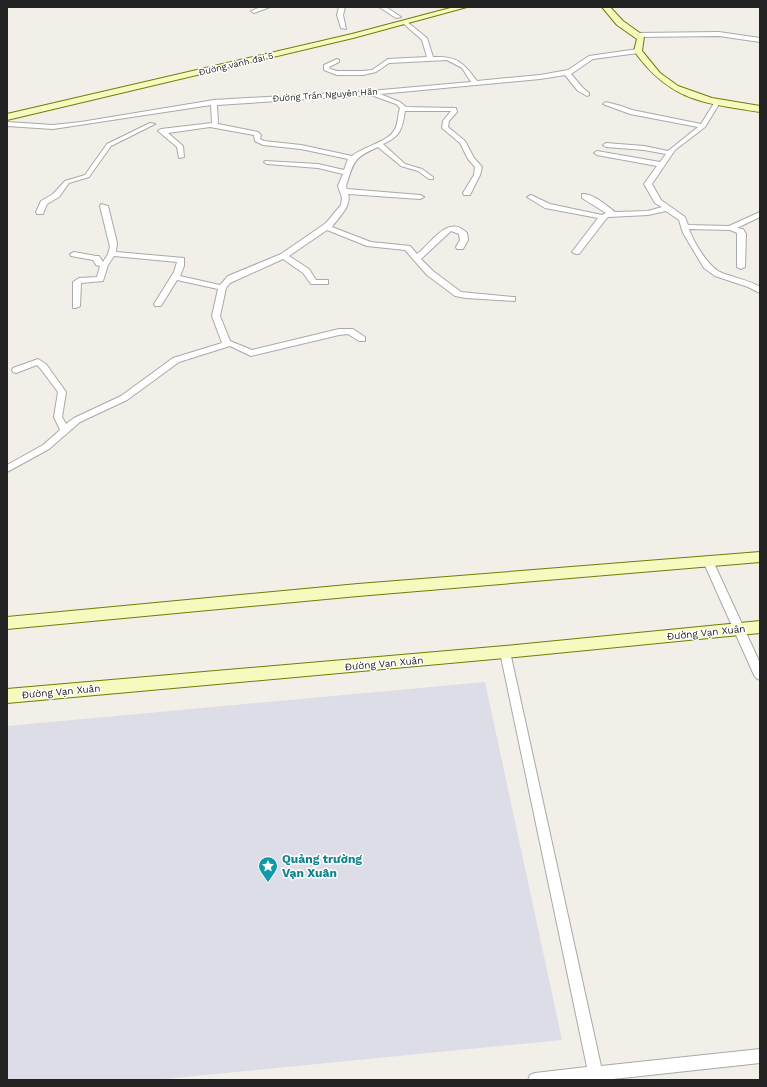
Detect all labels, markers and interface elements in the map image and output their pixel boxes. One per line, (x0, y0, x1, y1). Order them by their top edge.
street label: Đường vành đai 5 (198, 51, 274, 77)
street label: Đường Trần Nguyên Hãn (272, 86, 378, 104)
street label: Đường Vạn Xuân (666, 623, 746, 642)
street label: Đường Vạn Xuân (344, 655, 424, 672)
street label: Đường Vạn Xuân (21, 683, 101, 700)
place label: Quảng trường Vạn Xuân (282, 852, 362, 880)
place icon: Quảng trường Vạn Xuân (257, 855, 279, 883)

